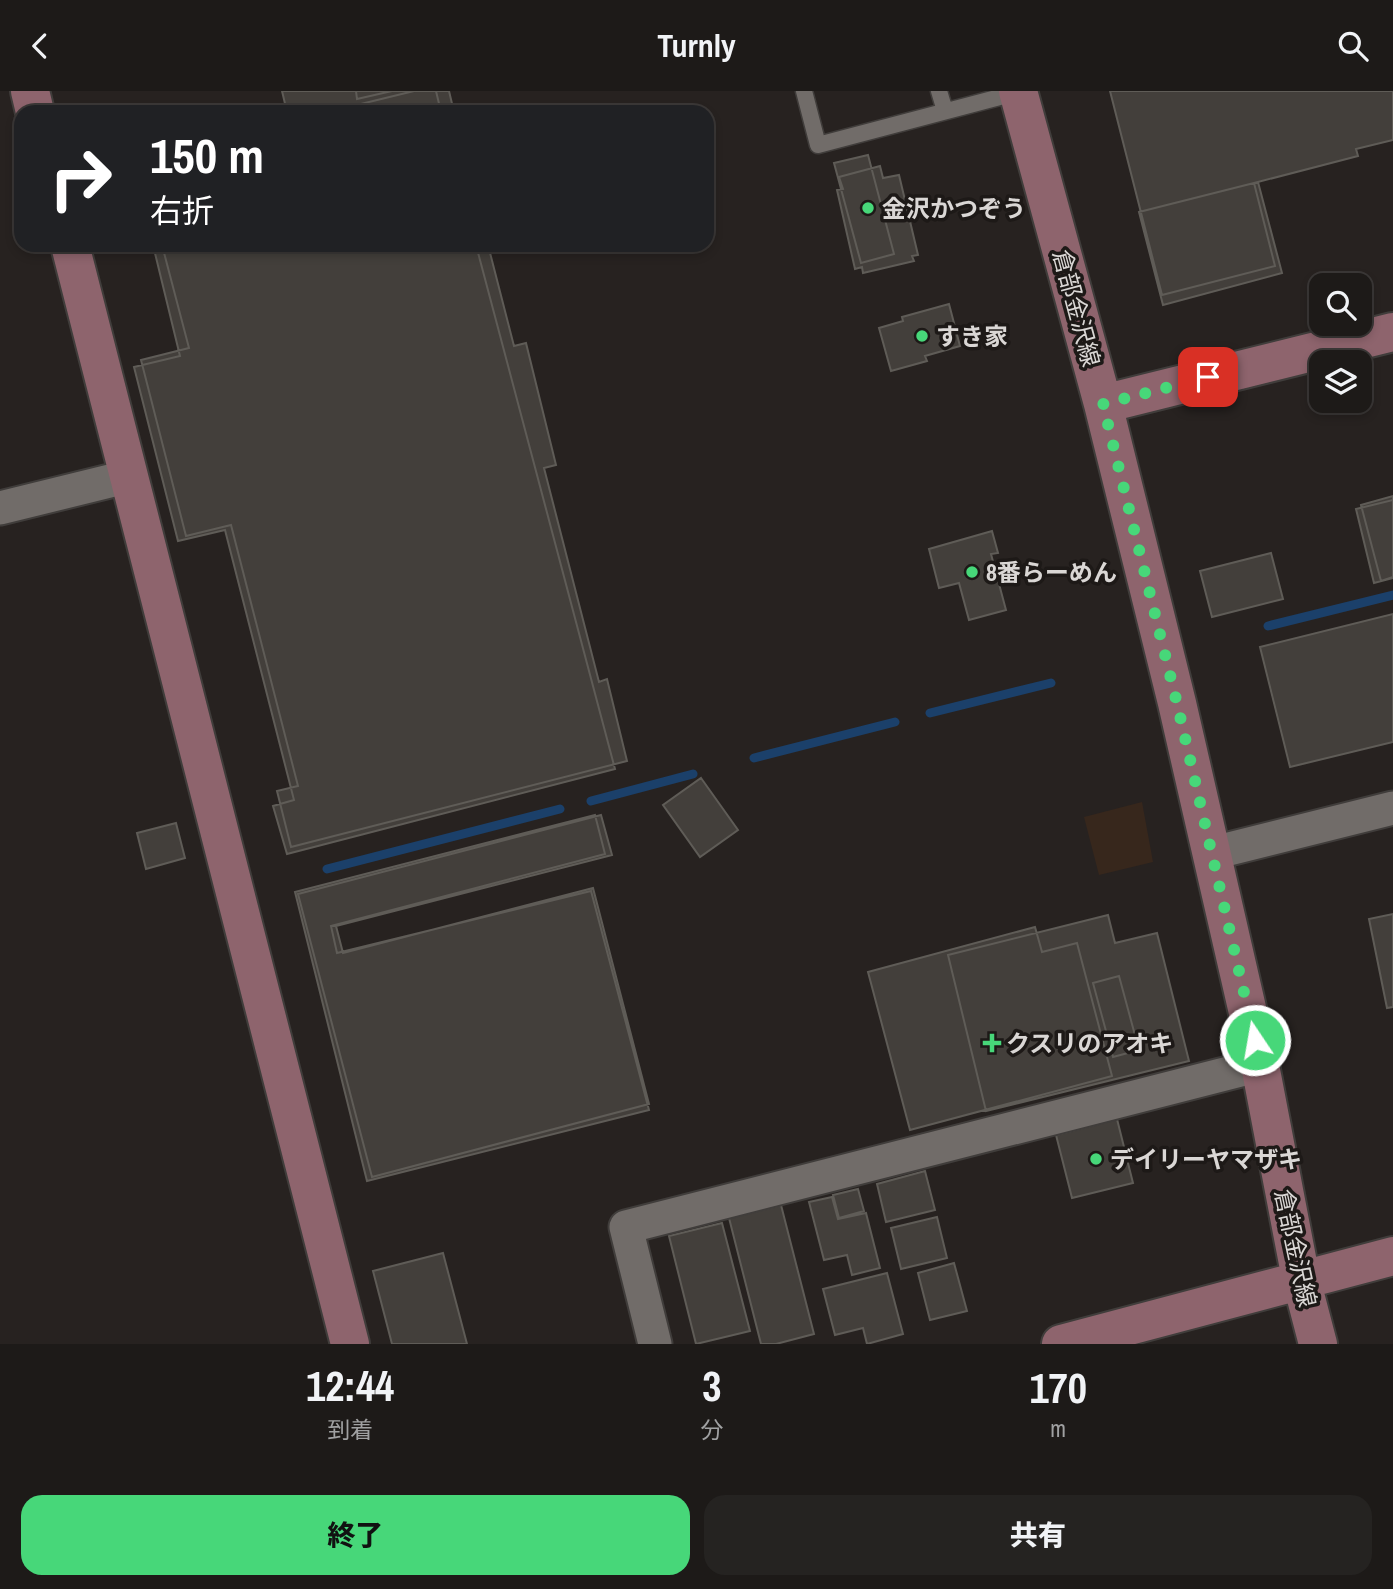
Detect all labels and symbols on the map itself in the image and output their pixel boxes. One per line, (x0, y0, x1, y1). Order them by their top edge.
place label: 金沢かつぞう (882, 192, 1026, 224)
marker: 金沢かつぞう (860, 200, 876, 216)
street label: 倉部金沢線 (1046, 246, 1108, 370)
place label: すき家 (936, 320, 1008, 352)
marker: すき家 (914, 328, 930, 344)
pin (1178, 347, 1238, 407)
place label: 8番らーめん (986, 556, 1117, 588)
marker: 8番らーめん (964, 564, 980, 580)
position arrow (1218, 1003, 1292, 1077)
place label: クスリのアオキ (1006, 1027, 1173, 1059)
marker: クスリのアオキ (984, 1035, 1000, 1051)
place label: デイリーヤマザキ (1110, 1143, 1302, 1175)
marker: デイリーヤマザキ (1088, 1151, 1104, 1167)
street label: 倉部金沢線 (1268, 1186, 1324, 1310)

